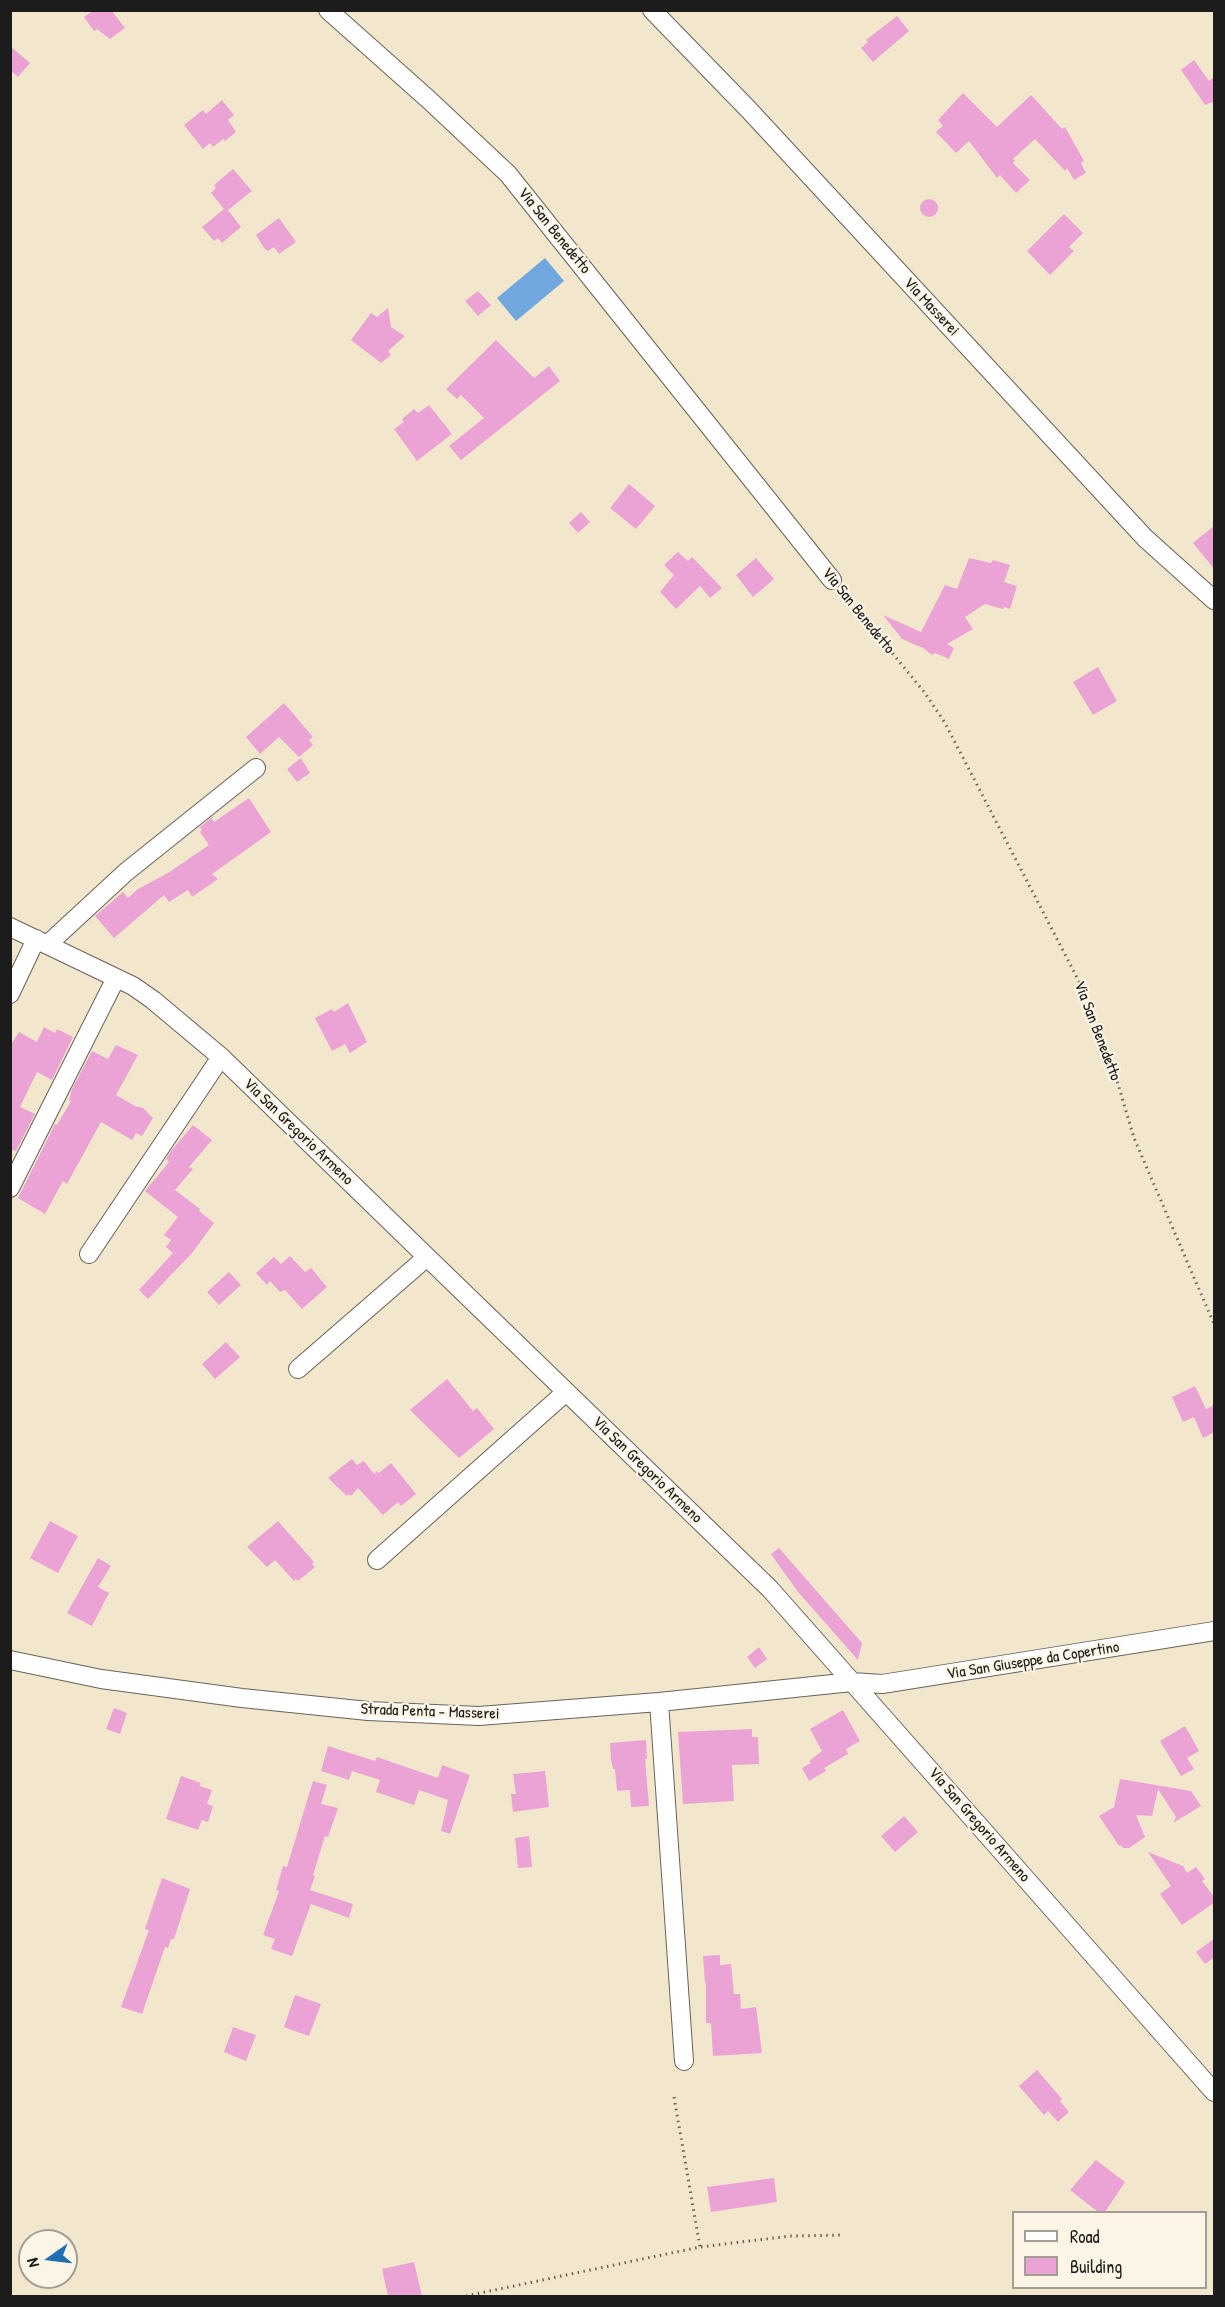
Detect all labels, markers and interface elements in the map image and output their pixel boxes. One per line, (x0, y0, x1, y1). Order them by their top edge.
street label: Via San Benedetto (513, 184, 595, 278)
street label: Via Masserei (899, 274, 963, 340)
street label: Via San Benedetto (817, 564, 899, 658)
street label: Via San Benedetto (1069, 978, 1125, 1084)
street label: Via San Gregorio Armeno (239, 1075, 357, 1189)
street label: Via San Gregorio Armeno (588, 1413, 706, 1527)
street label: Via San Giuseppe da Copertino (945, 1638, 1121, 1684)
street label: Strada Penta - Masserei (360, 1700, 500, 1724)
street label: Via San Gregorio Armeno (924, 1764, 1034, 1886)
legend (1012, 2211, 1207, 2289)
text: Road (1070, 2224, 1100, 2249)
north arrow (18, 2229, 78, 2289)
text: Building (1070, 2254, 1122, 2279)
text: N (21, 2256, 44, 2270)

